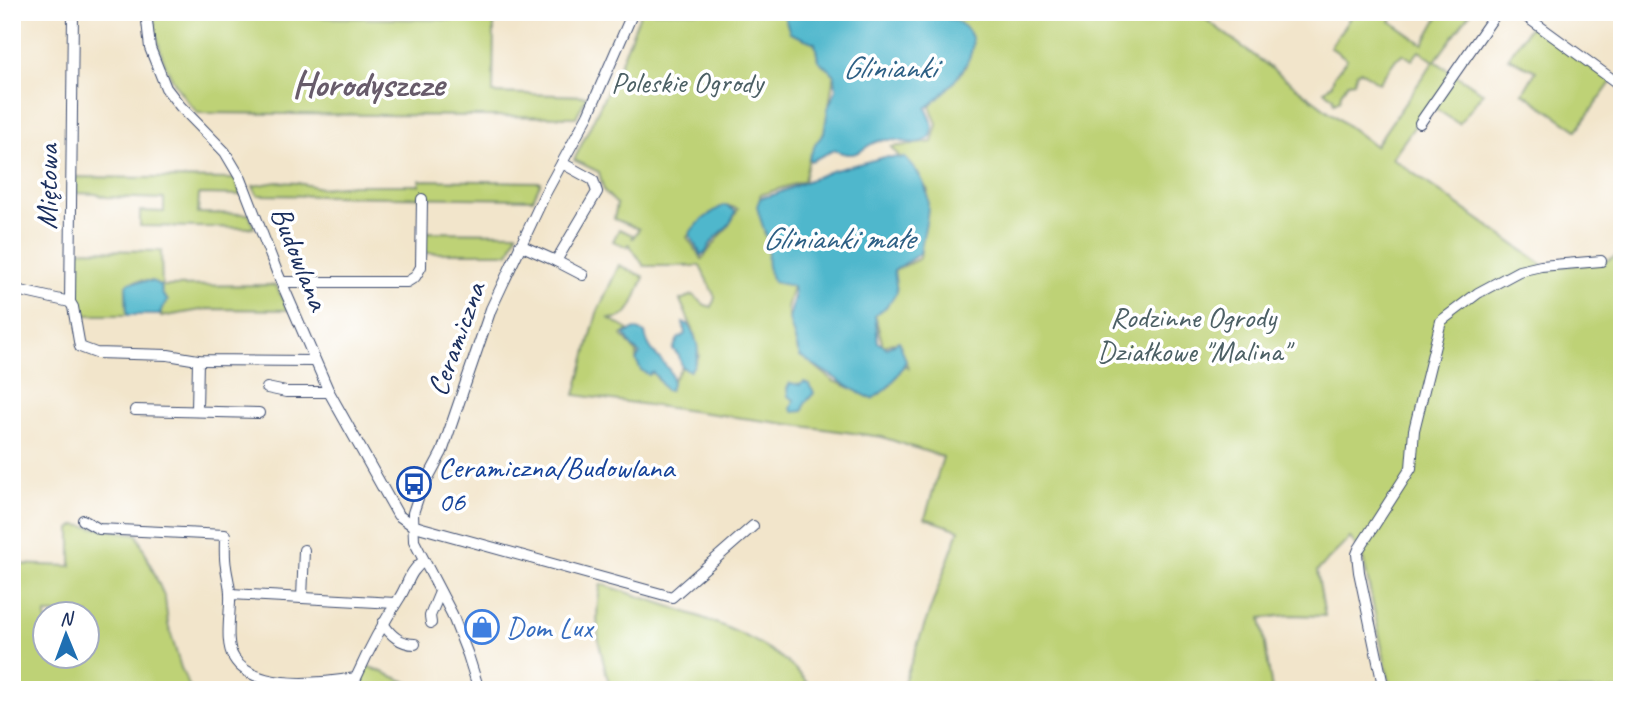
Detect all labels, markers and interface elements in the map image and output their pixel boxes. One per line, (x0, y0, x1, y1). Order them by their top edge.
water label: Glinianki (842, 47, 944, 88)
district label: Horodyszcze (292, 60, 447, 107)
park label: Poleskie Ogrody (611, 63, 766, 101)
street label: Miętowa (27, 142, 67, 230)
street label: Budowlana (262, 201, 339, 317)
water label: Glinianki małe (763, 218, 918, 259)
street label: Ceramiczna (418, 275, 495, 401)
park label: Rodzinne Ogrody Działkowe "Malina" (1097, 298, 1295, 370)
place label: Ceramiczna/Budowlana 06 (438, 448, 676, 520)
bus stop icon: Ceramiczna/Budowlana 06 (395, 465, 433, 503)
north arrow (32, 600, 102, 670)
text: N (60, 607, 75, 631)
shop icon: Dom Lux (463, 608, 501, 646)
place label: Dom Lux (506, 608, 595, 646)

